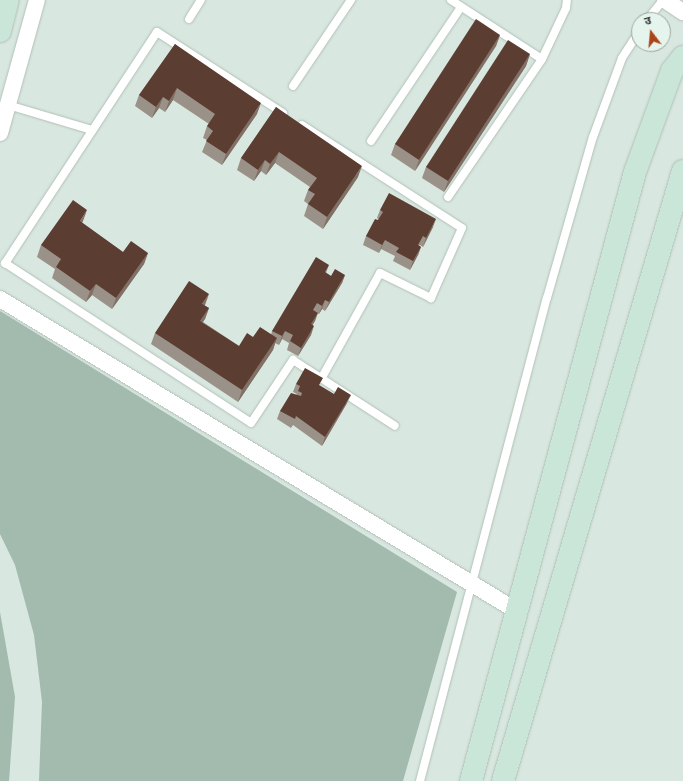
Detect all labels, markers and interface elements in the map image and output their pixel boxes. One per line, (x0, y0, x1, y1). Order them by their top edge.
north arrow (631, 12, 671, 52)
text: उ (643, 14, 653, 28)

